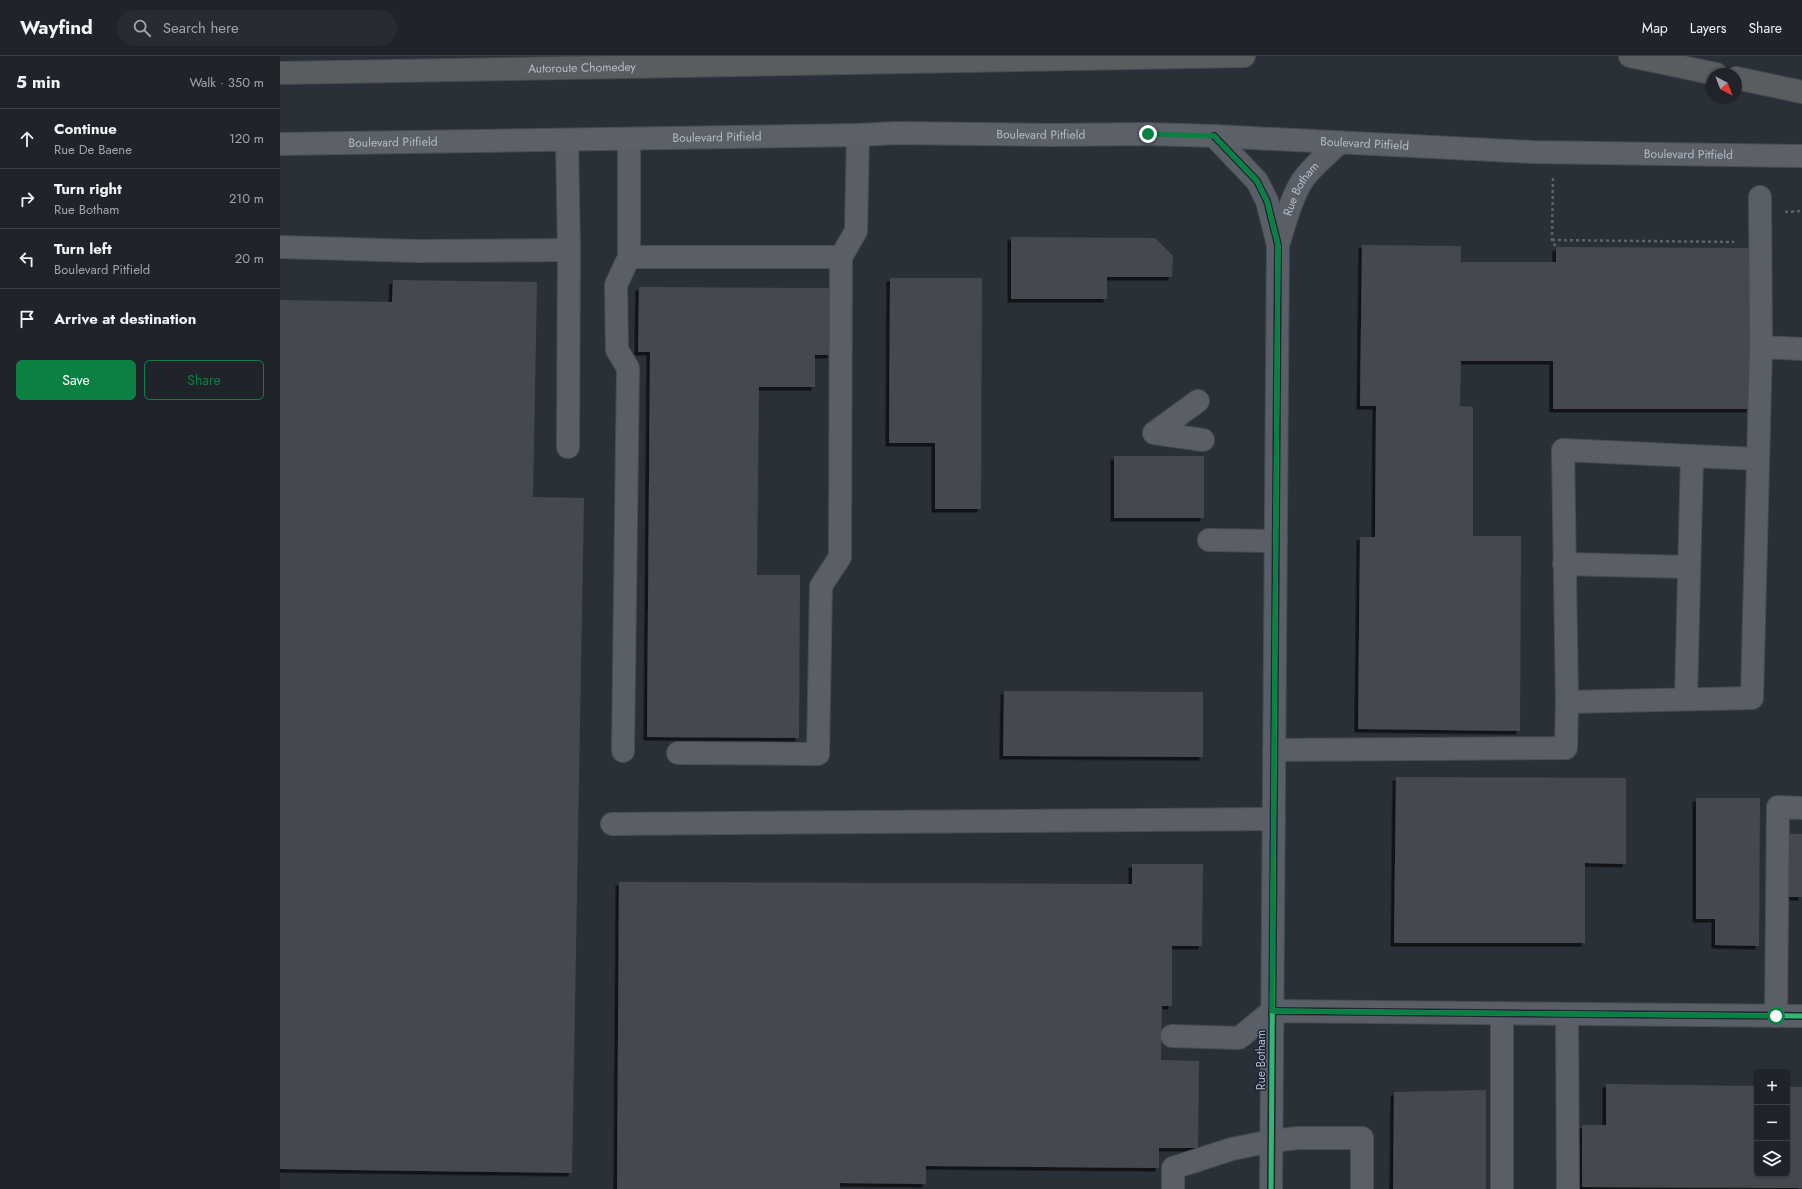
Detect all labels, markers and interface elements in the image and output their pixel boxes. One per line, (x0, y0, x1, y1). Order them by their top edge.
search box (117, 10, 397, 46)
text: Wayfind (20, 14, 93, 41)
icon: search (131, 17, 153, 39)
text: Search here (163, 17, 239, 39)
text: Map (1642, 18, 1668, 38)
text: Layers (1690, 18, 1726, 38)
text: Share (1748, 18, 1782, 38)
street label: Autoroute Chomedey (528, 58, 637, 78)
north arrow (1706, 68, 1742, 104)
text: 5 min (16, 70, 60, 94)
text: Walk · 350 m (189, 73, 264, 92)
text: Continue (54, 118, 117, 140)
street label: Boulevard Pitfield (996, 125, 1085, 144)
route end (1139, 125, 1157, 143)
icon: ahead (16, 128, 38, 150)
street label: Boulevard Pitfield (672, 128, 762, 147)
text: 120 m (229, 129, 264, 148)
street label: Boulevard Pitfield (1320, 132, 1410, 155)
street label: Boulevard Pitfield (348, 133, 438, 152)
text: Rue De Baene (54, 140, 132, 159)
street label: Boulevard Pitfield (1644, 145, 1733, 164)
street label: Rue Botham (1278, 157, 1323, 218)
text: Turn right (54, 178, 122, 200)
icon: right (16, 188, 38, 210)
text: 210 m (229, 189, 264, 208)
text: Rue Botham (54, 200, 119, 219)
text: Turn left (54, 238, 112, 260)
icon: left (16, 248, 38, 270)
text: 20 m (235, 249, 264, 268)
text: Boulevard Pitfield (54, 260, 150, 279)
icon: arrive (16, 308, 38, 330)
text: Arrive at destination (54, 308, 196, 330)
button: Save (16, 360, 136, 400)
button: Share (144, 360, 264, 400)
route start (1767, 1007, 1785, 1025)
street label: Rue Botham (1252, 1030, 1270, 1090)
map controls (1754, 1069, 1790, 1177)
button: + (1754, 1069, 1790, 1105)
button: − (1754, 1105, 1790, 1141)
button: layers (1754, 1141, 1790, 1177)

